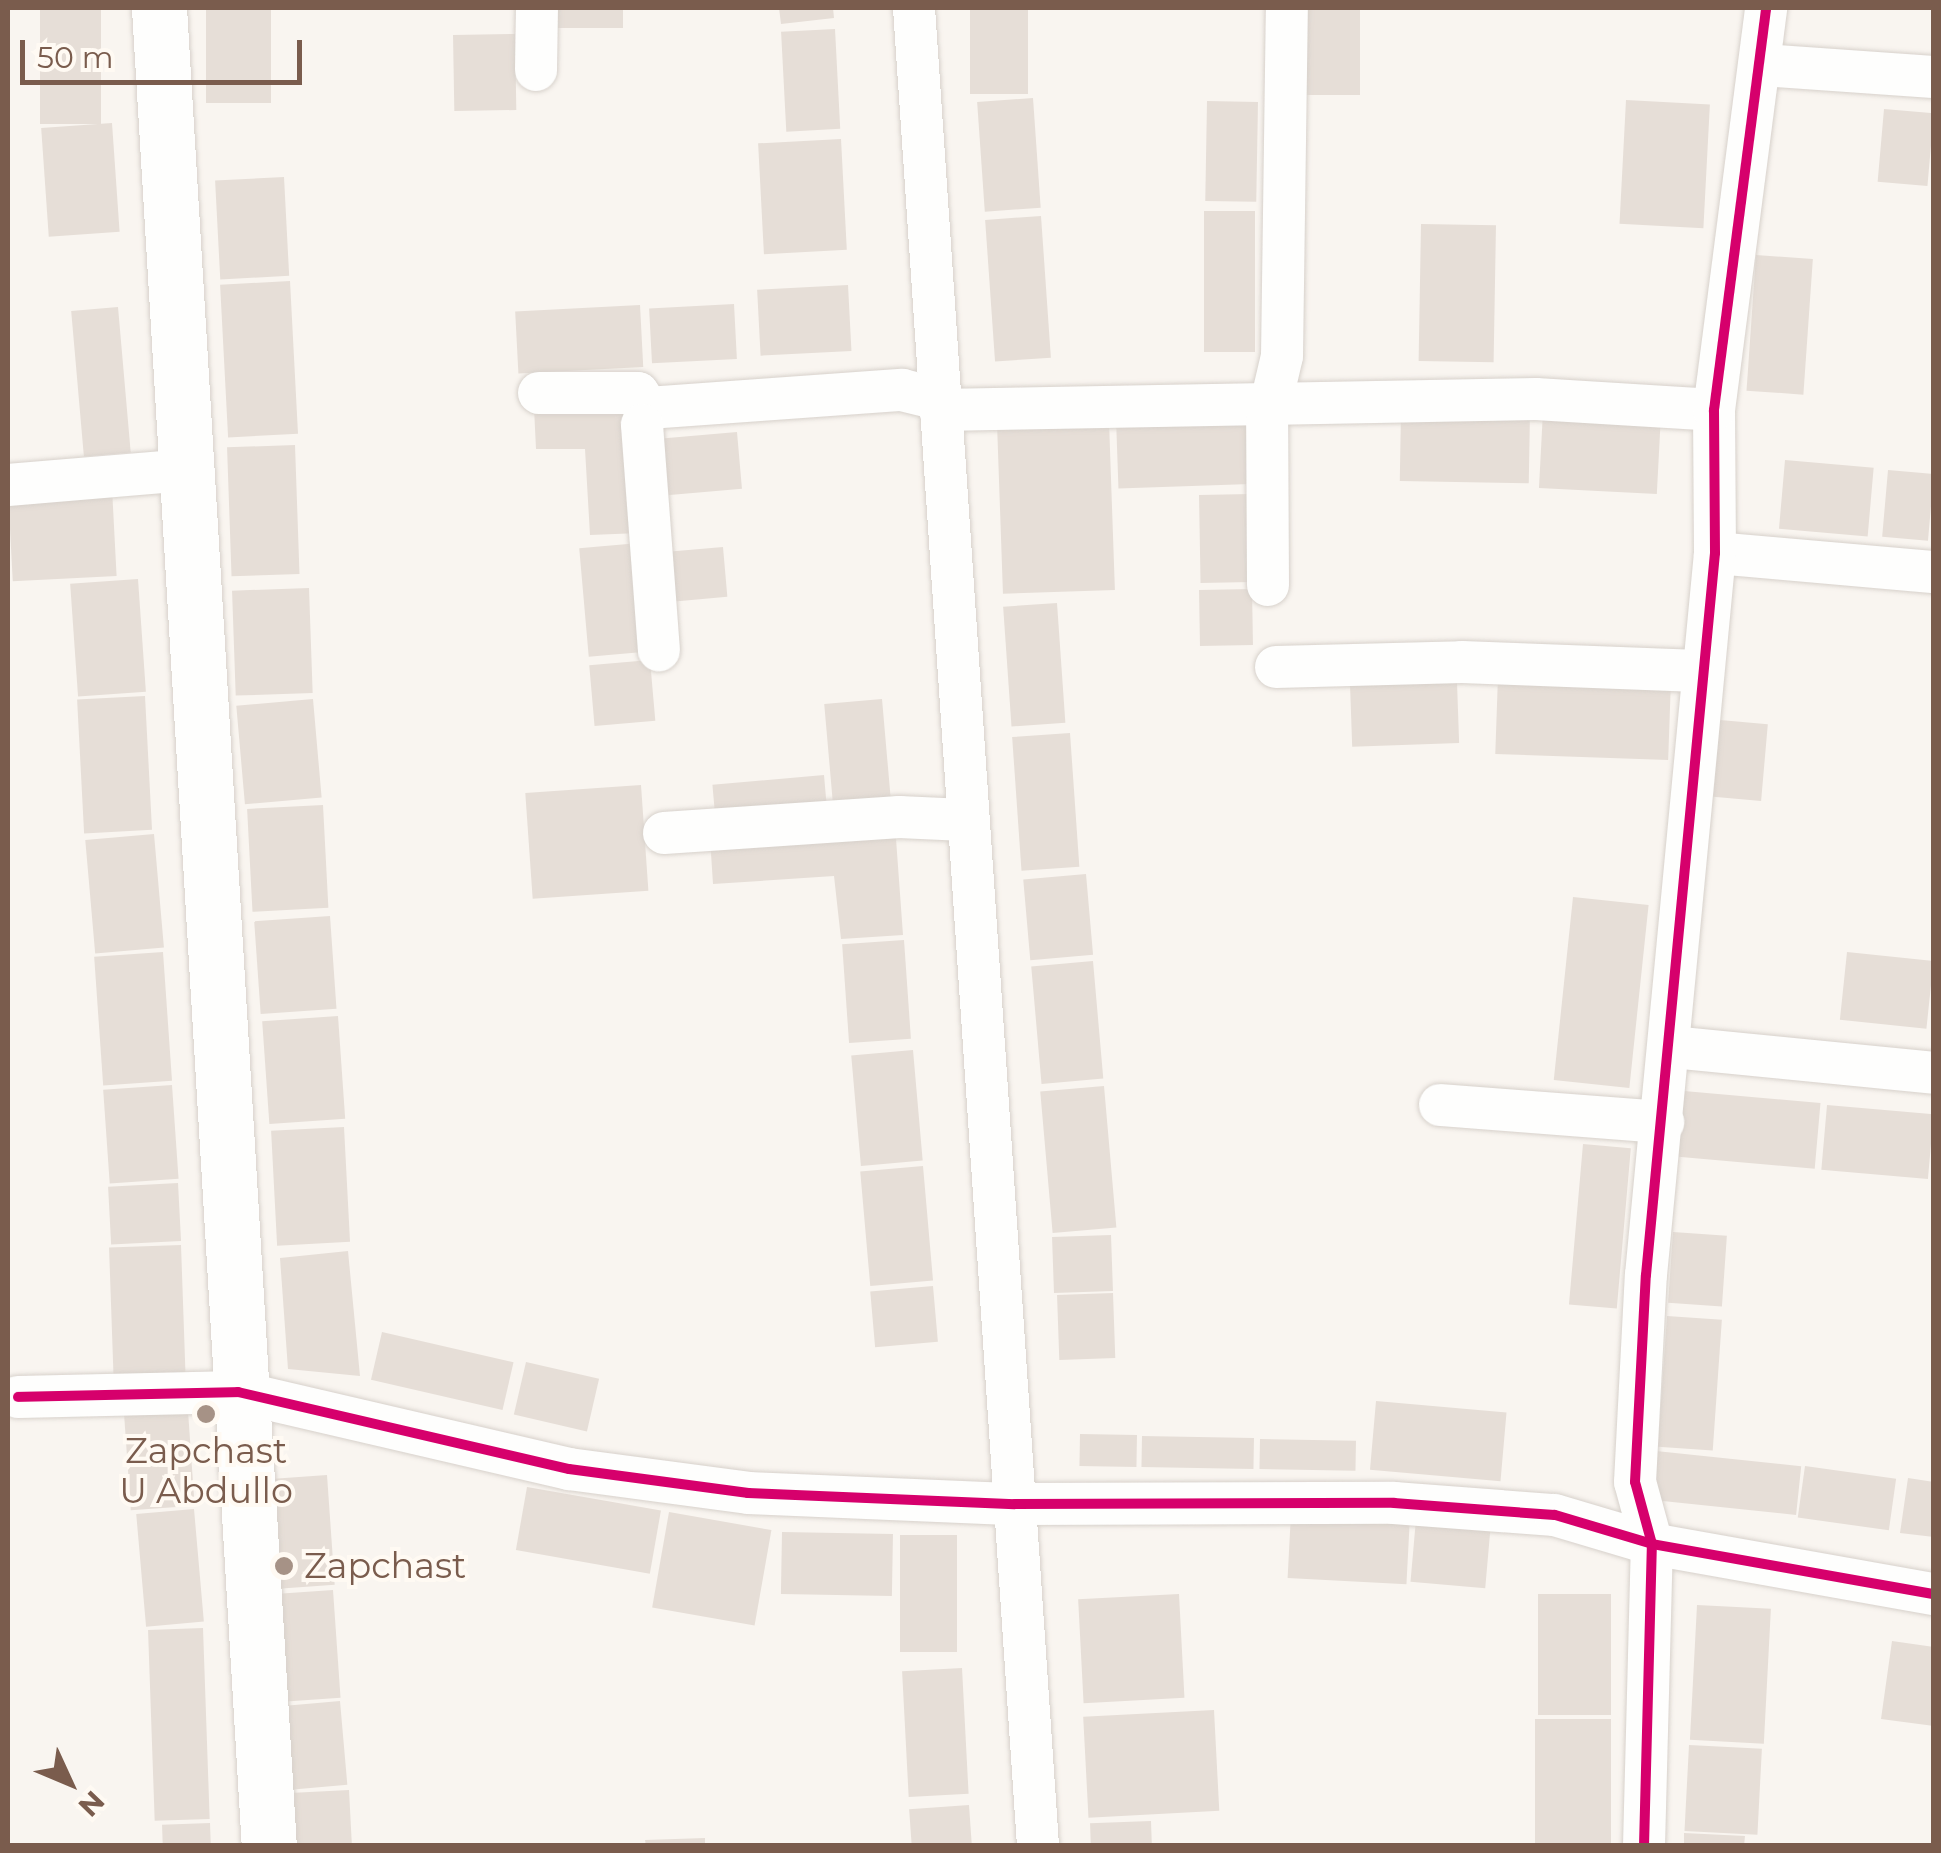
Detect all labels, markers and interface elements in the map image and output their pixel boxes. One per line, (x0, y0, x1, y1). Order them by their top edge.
scale bar (25, 20, 308, 82)
text: 50 m (37, 39, 114, 76)
marker: Zapchast U Abdullo (195, 1403, 217, 1425)
place label: Zapchast U Abdullo (119, 1430, 293, 1512)
place label: Zapchast (304, 1545, 466, 1587)
marker: Zapchast (273, 1555, 295, 1577)
north arrow (20, 1733, 120, 1833)
text: N (71, 1784, 112, 1824)

